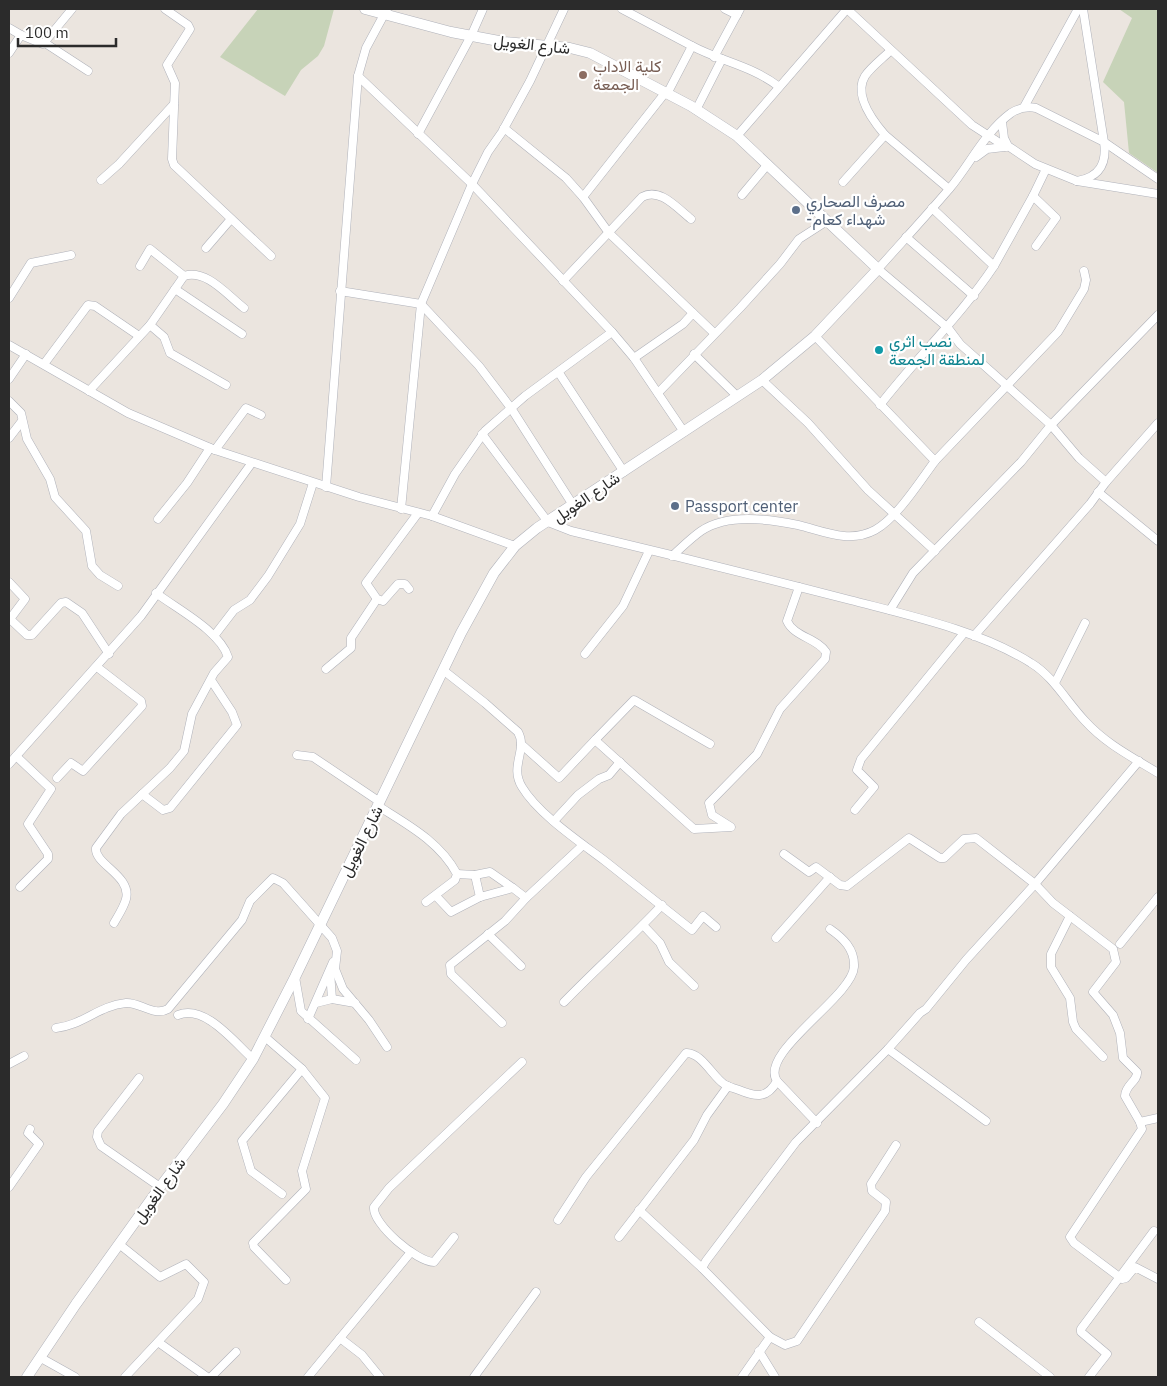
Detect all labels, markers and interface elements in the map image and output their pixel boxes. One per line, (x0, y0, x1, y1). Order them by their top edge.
scale bar (18, 15, 115, 47)
text: 100 m (25, 23, 69, 42)
street label: شارع الغويل (493, 30, 571, 60)
place label: كلية اﻻداب الجمعة (593, 56, 661, 94)
marker: كلية اﻻداب الجمعة (577, 69, 589, 81)
place label: مصرف الصحاري -شهداء كعام (806, 191, 905, 230)
marker: مصرف الصحاري -شهداء كعام (790, 204, 802, 216)
place label: نصب اثري لمنطقة الجمعة (889, 331, 985, 369)
marker: نصب اثري لمنطقة الجمعة (873, 344, 885, 356)
street label: شارع الغويل (549, 467, 625, 528)
place label: Passport center (685, 496, 798, 516)
marker: Passport center (669, 500, 681, 512)
street label: شارع الغويل (335, 802, 389, 881)
street label: شارع الغويل (128, 1153, 191, 1228)

